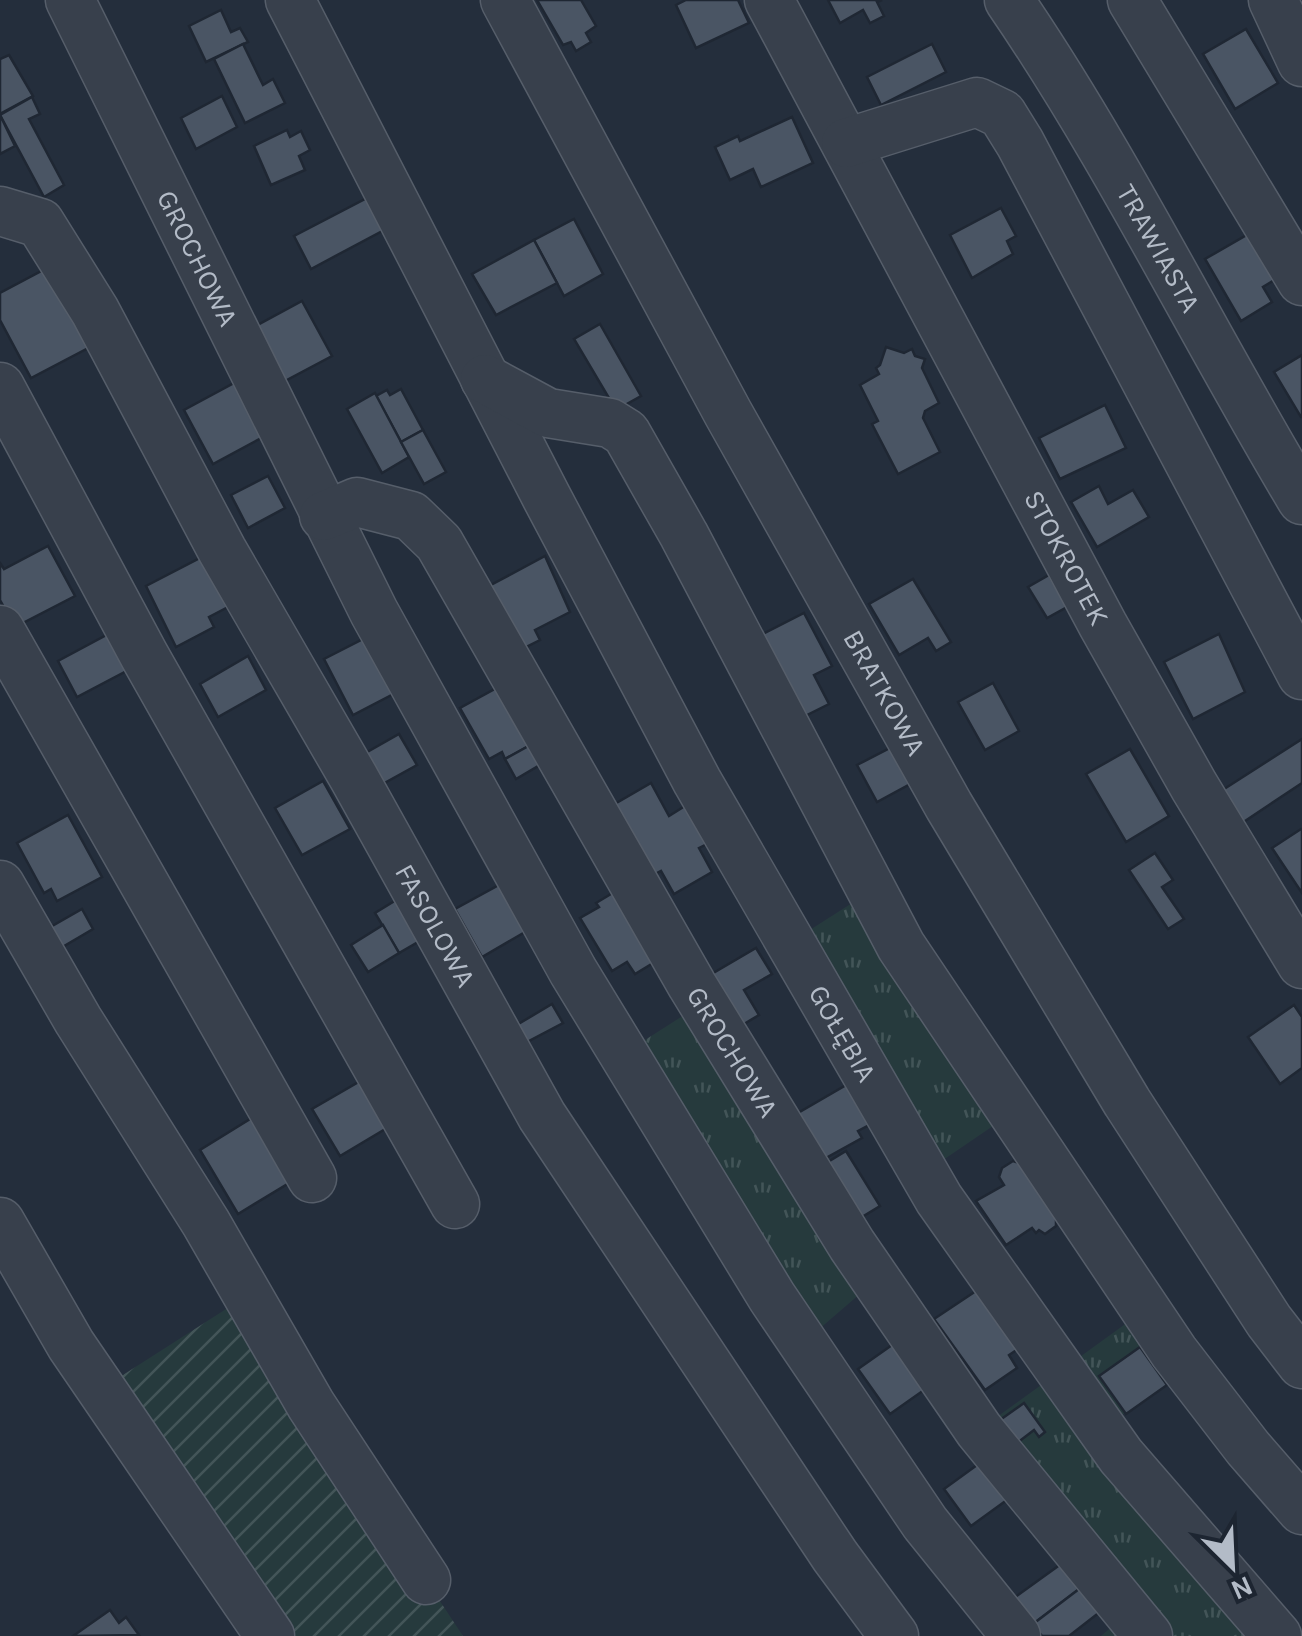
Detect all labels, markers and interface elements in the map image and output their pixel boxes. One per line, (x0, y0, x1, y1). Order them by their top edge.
street label: TRAWIASTA (1110, 178, 1208, 318)
street label: GROCHOWA (150, 185, 245, 332)
street label: STOKROTEK (1017, 485, 1116, 631)
street label: BRATKOWA (836, 624, 933, 761)
street label: FASOLOWA (388, 858, 483, 993)
street label: GOŁĘBIA (802, 979, 883, 1088)
street label: GROCHOWA (680, 980, 785, 1123)
north arrow (1182, 1516, 1282, 1616)
text: N (1226, 1569, 1258, 1608)

